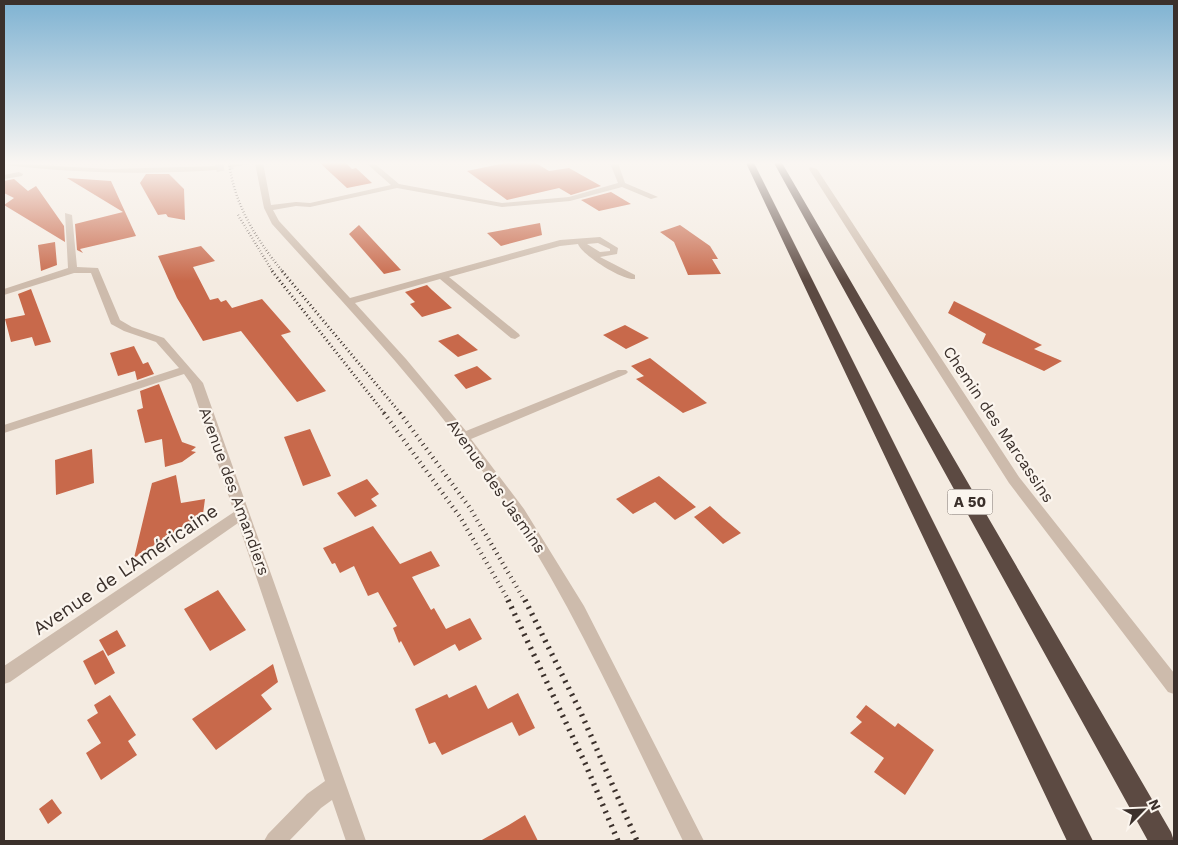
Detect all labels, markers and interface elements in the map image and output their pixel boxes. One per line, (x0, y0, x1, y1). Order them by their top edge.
street label: Chemin des Marcassins (939, 342, 1058, 506)
street label: Avenue des Amandiers (195, 405, 274, 578)
street label: Avenue des Jasmins (443, 416, 550, 557)
road number: A 50 (948, 490, 992, 514)
street label: Avenue de L'Américaine (28, 499, 222, 640)
north arrow (1118, 785, 1168, 835)
text: N (1145, 797, 1164, 813)

